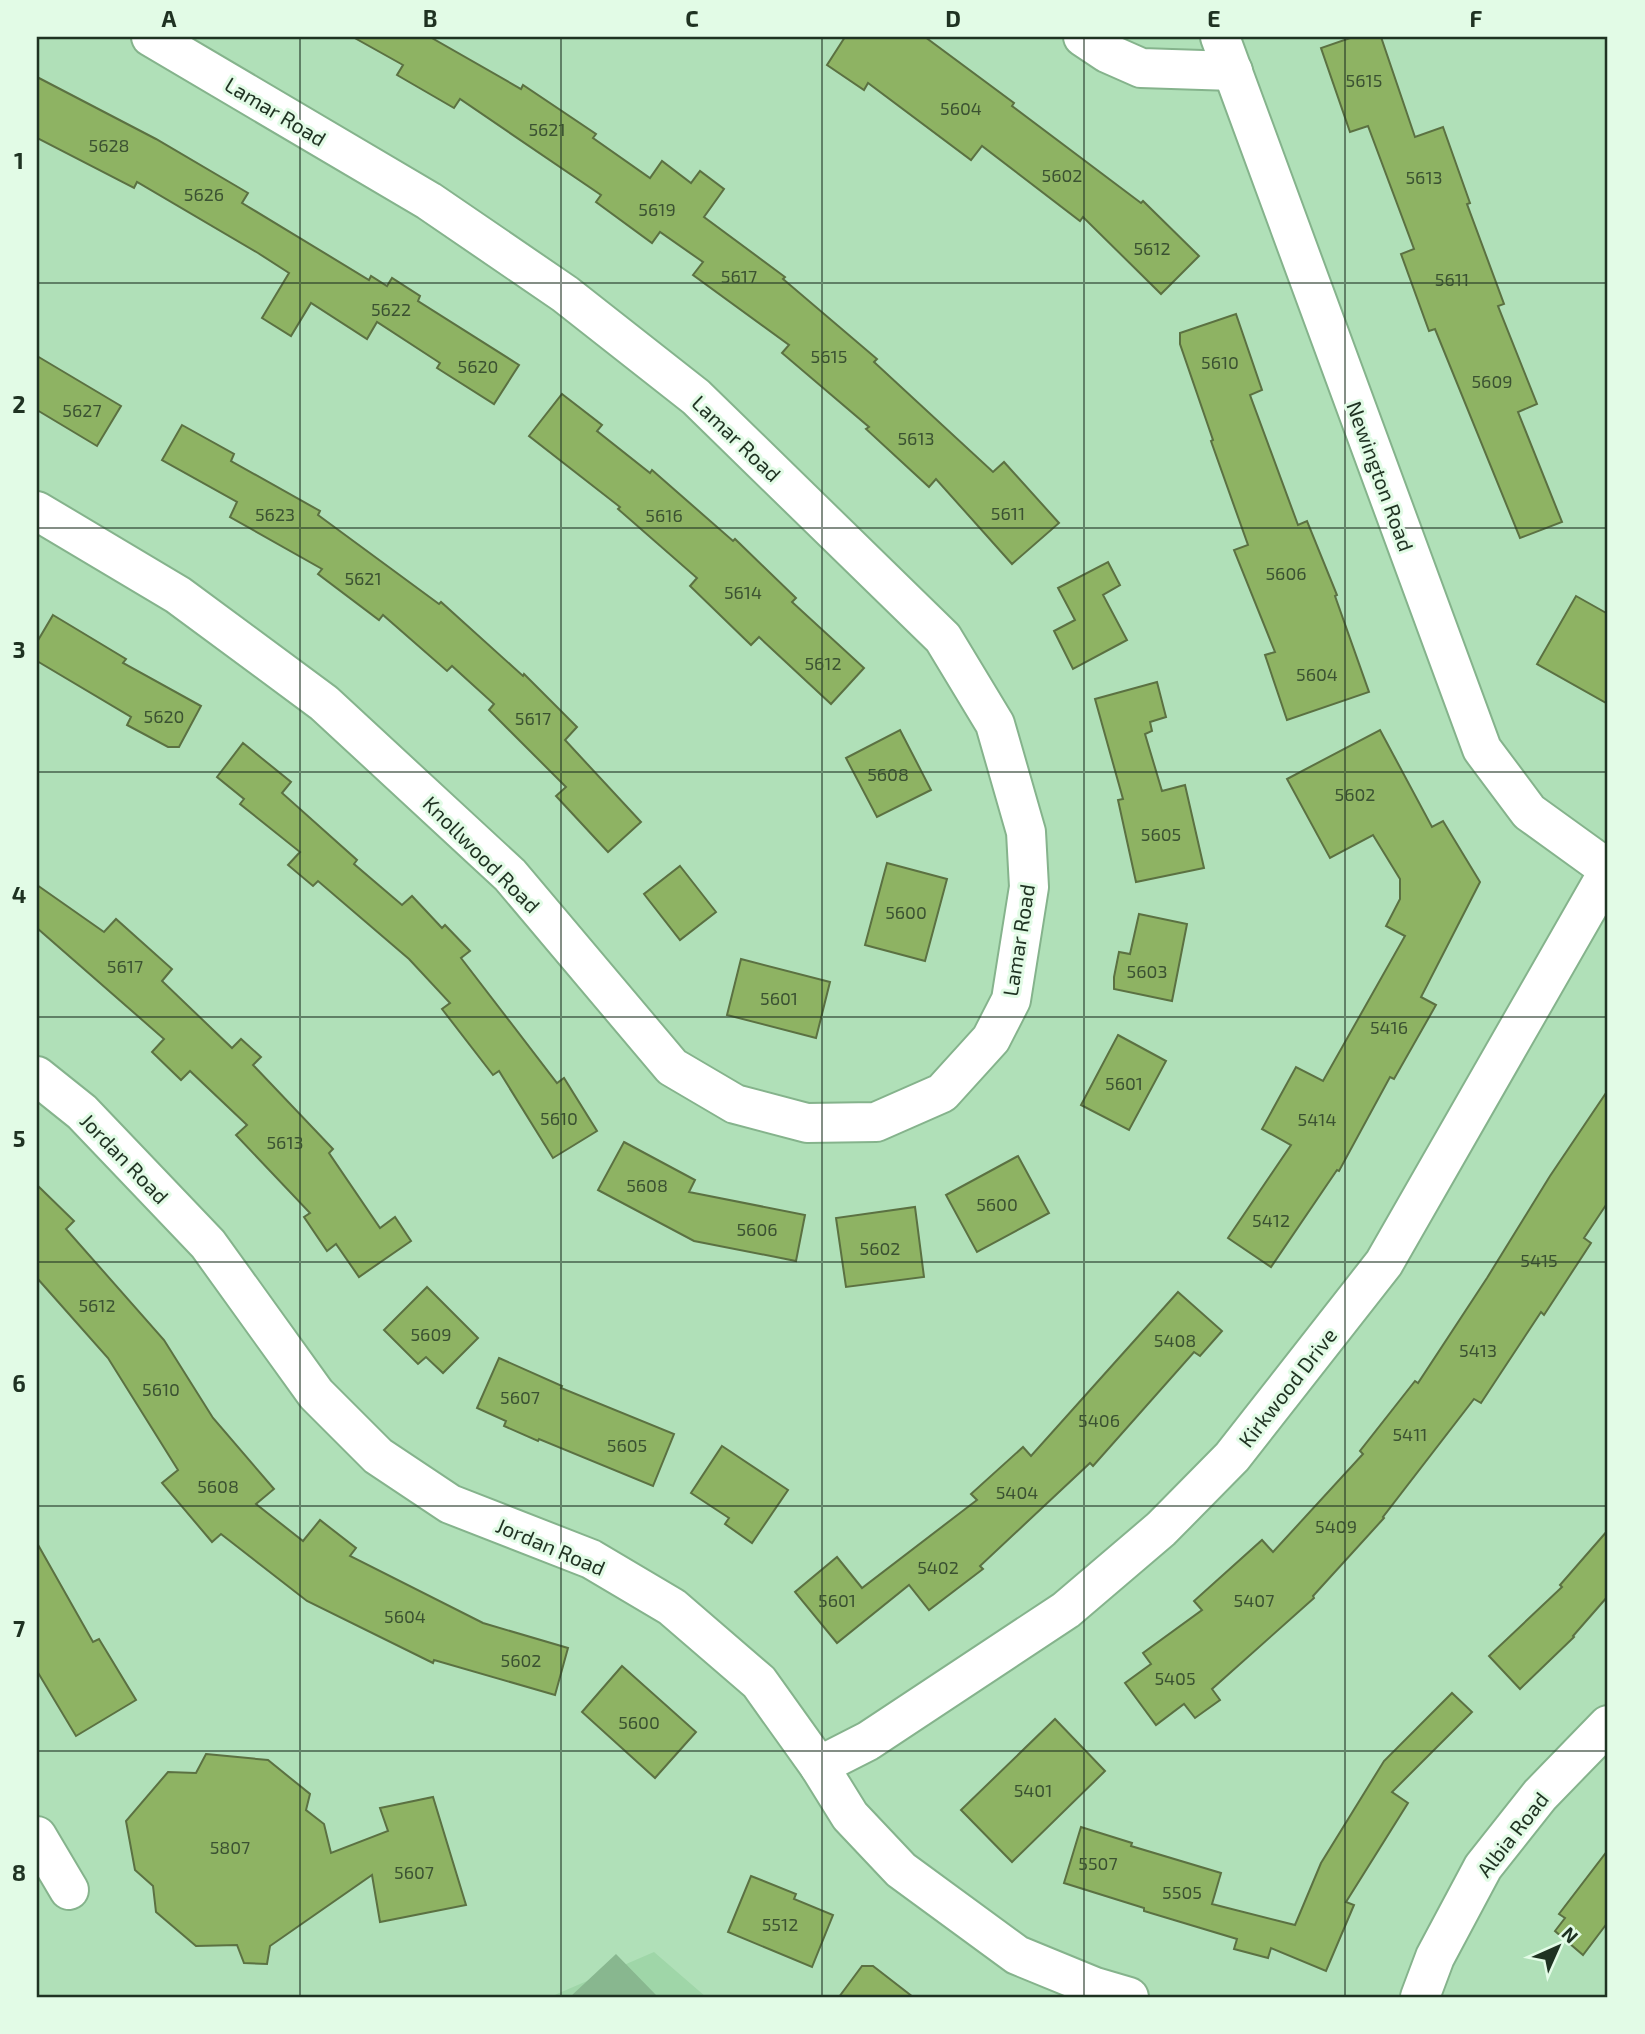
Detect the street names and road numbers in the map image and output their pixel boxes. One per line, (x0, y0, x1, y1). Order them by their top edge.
street label: Lamar Road (221, 71, 331, 151)
street label: Lamar Road (688, 390, 786, 486)
street label: Newington Road (1342, 398, 1420, 554)
street label: Knollwood Road (418, 790, 546, 918)
street label: Lamar Road (997, 882, 1039, 998)
street label: Jordan Road (76, 1108, 174, 1208)
street label: Kirkwood Drive (1233, 1322, 1341, 1452)
street label: Jordan Road (493, 1512, 609, 1580)
street label: Albia Road (1471, 1786, 1553, 1882)

